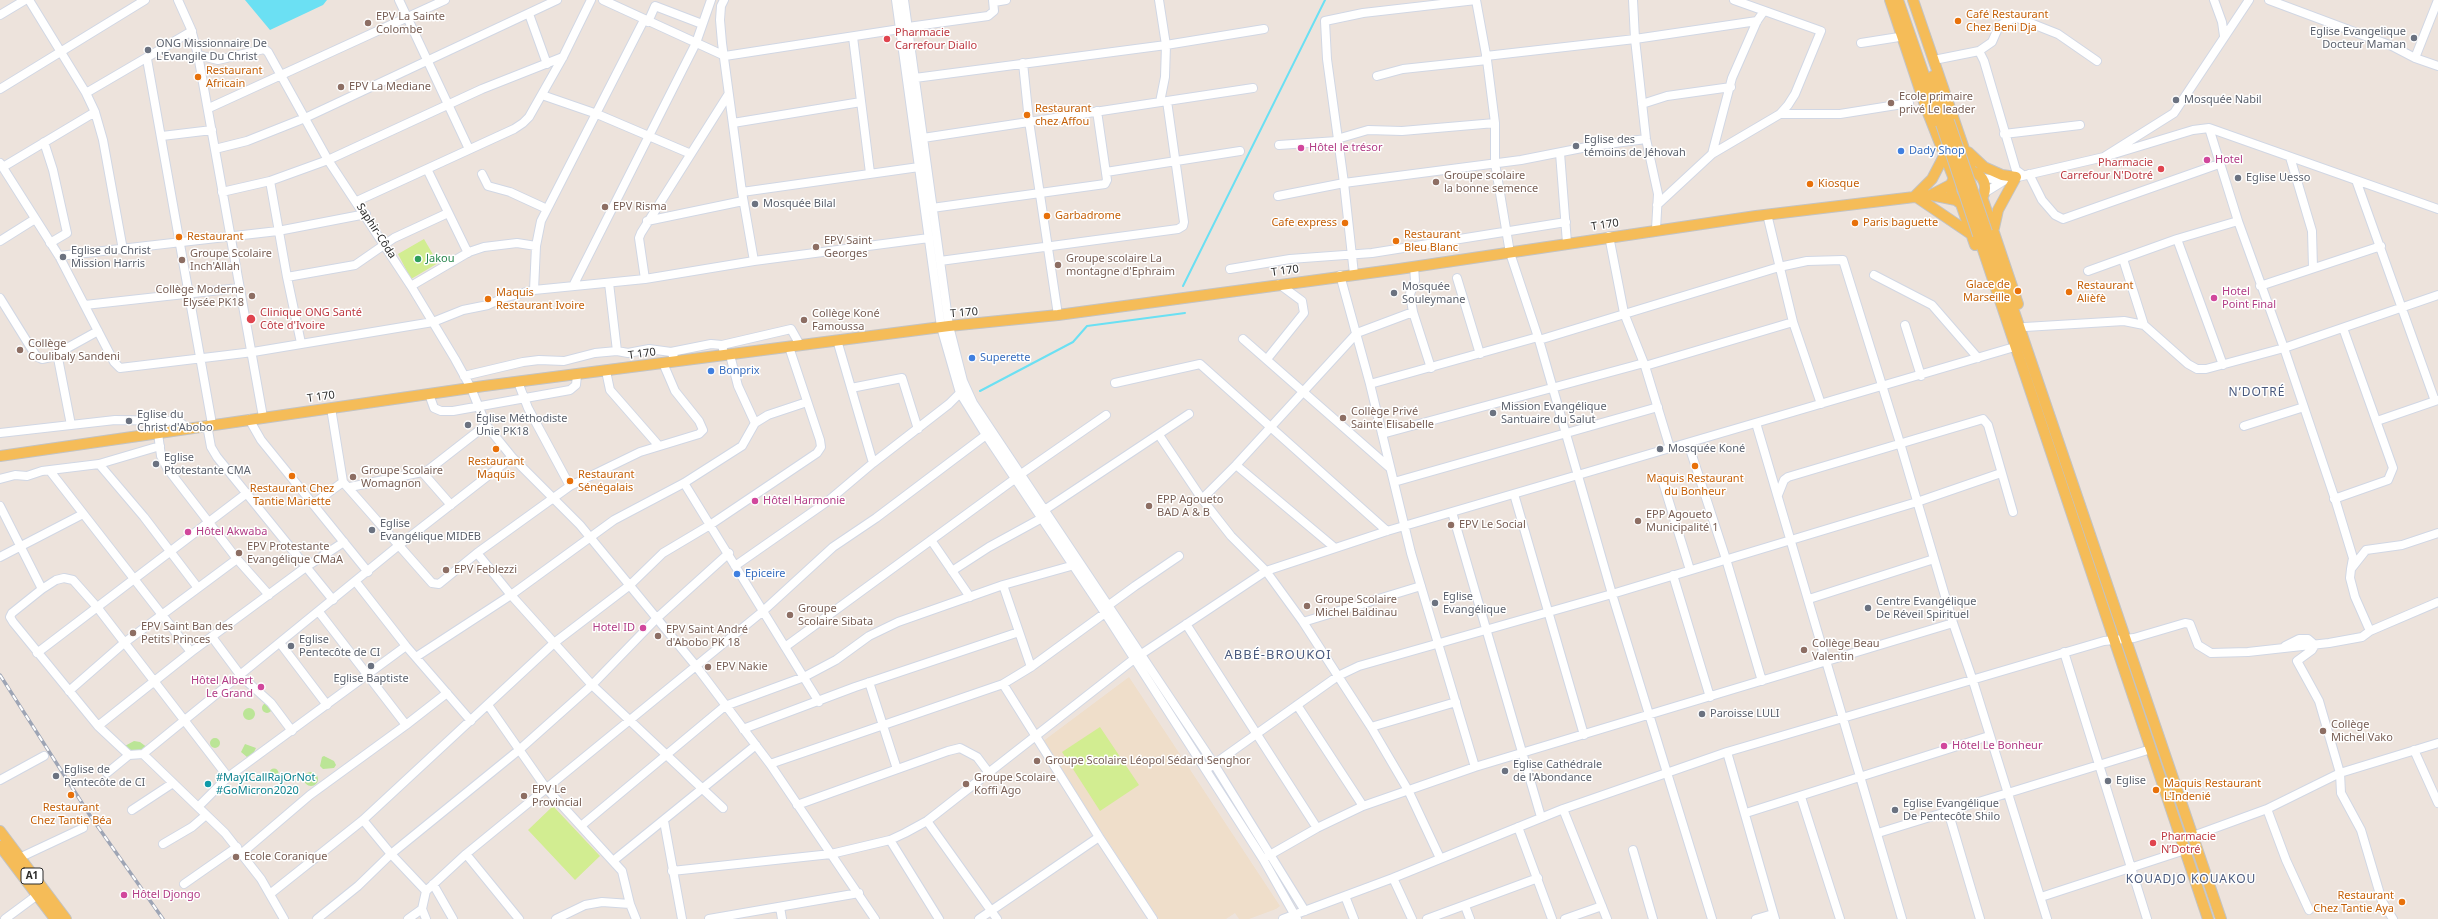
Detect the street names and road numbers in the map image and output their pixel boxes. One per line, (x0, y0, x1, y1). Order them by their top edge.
street label: Saphir-Côda (353, 201, 399, 261)
street label: T 170 (1590, 216, 1620, 234)
street label: T 170 (1270, 263, 1300, 279)
street label: T 170 (950, 305, 978, 321)
street label: T 170 (627, 346, 657, 362)
street label: T 170 (306, 389, 336, 405)
road number: A1 (21, 868, 43, 884)

